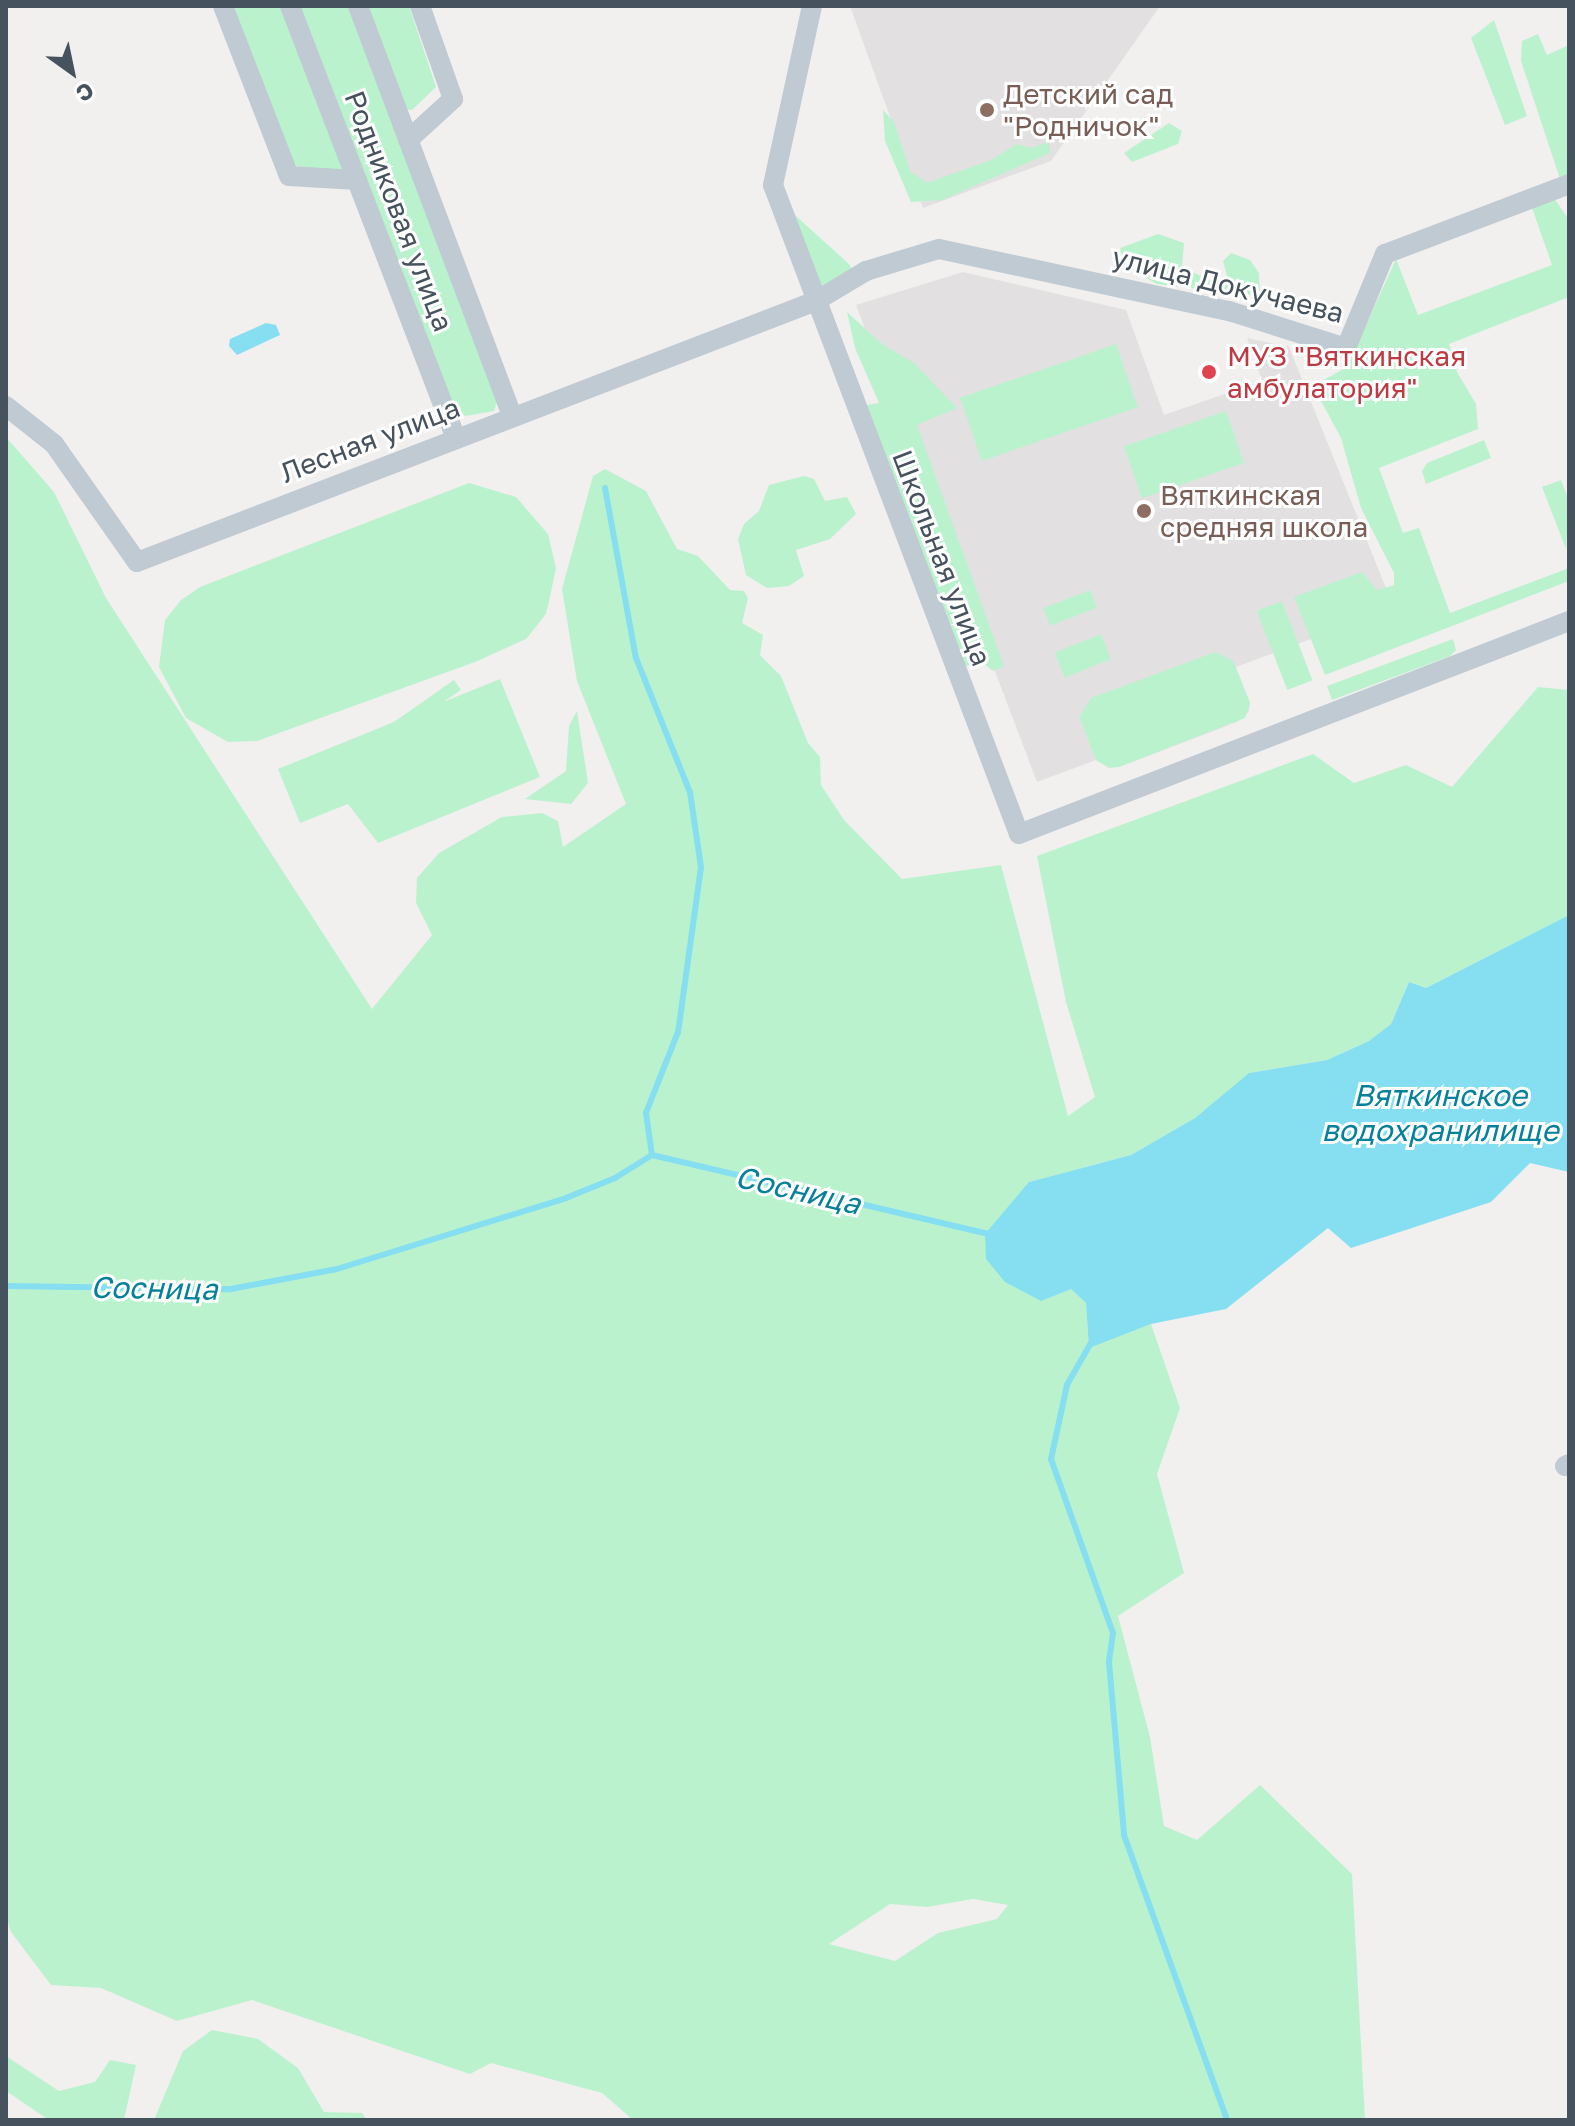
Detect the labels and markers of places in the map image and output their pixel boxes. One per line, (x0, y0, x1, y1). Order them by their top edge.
place label: Детский сад "Родничок" (1003, 77, 1173, 143)
marker: Детский сад "Родничок" (978, 101, 996, 119)
place label: МУЗ "Вяткинская амбулатория" (1227, 339, 1466, 405)
marker: МУЗ "Вяткинская амбулатория" (1198, 361, 1220, 383)
place label: Вяткинская средняя школа (1160, 478, 1368, 544)
marker: Вяткинская средняя школа (1135, 502, 1153, 520)

